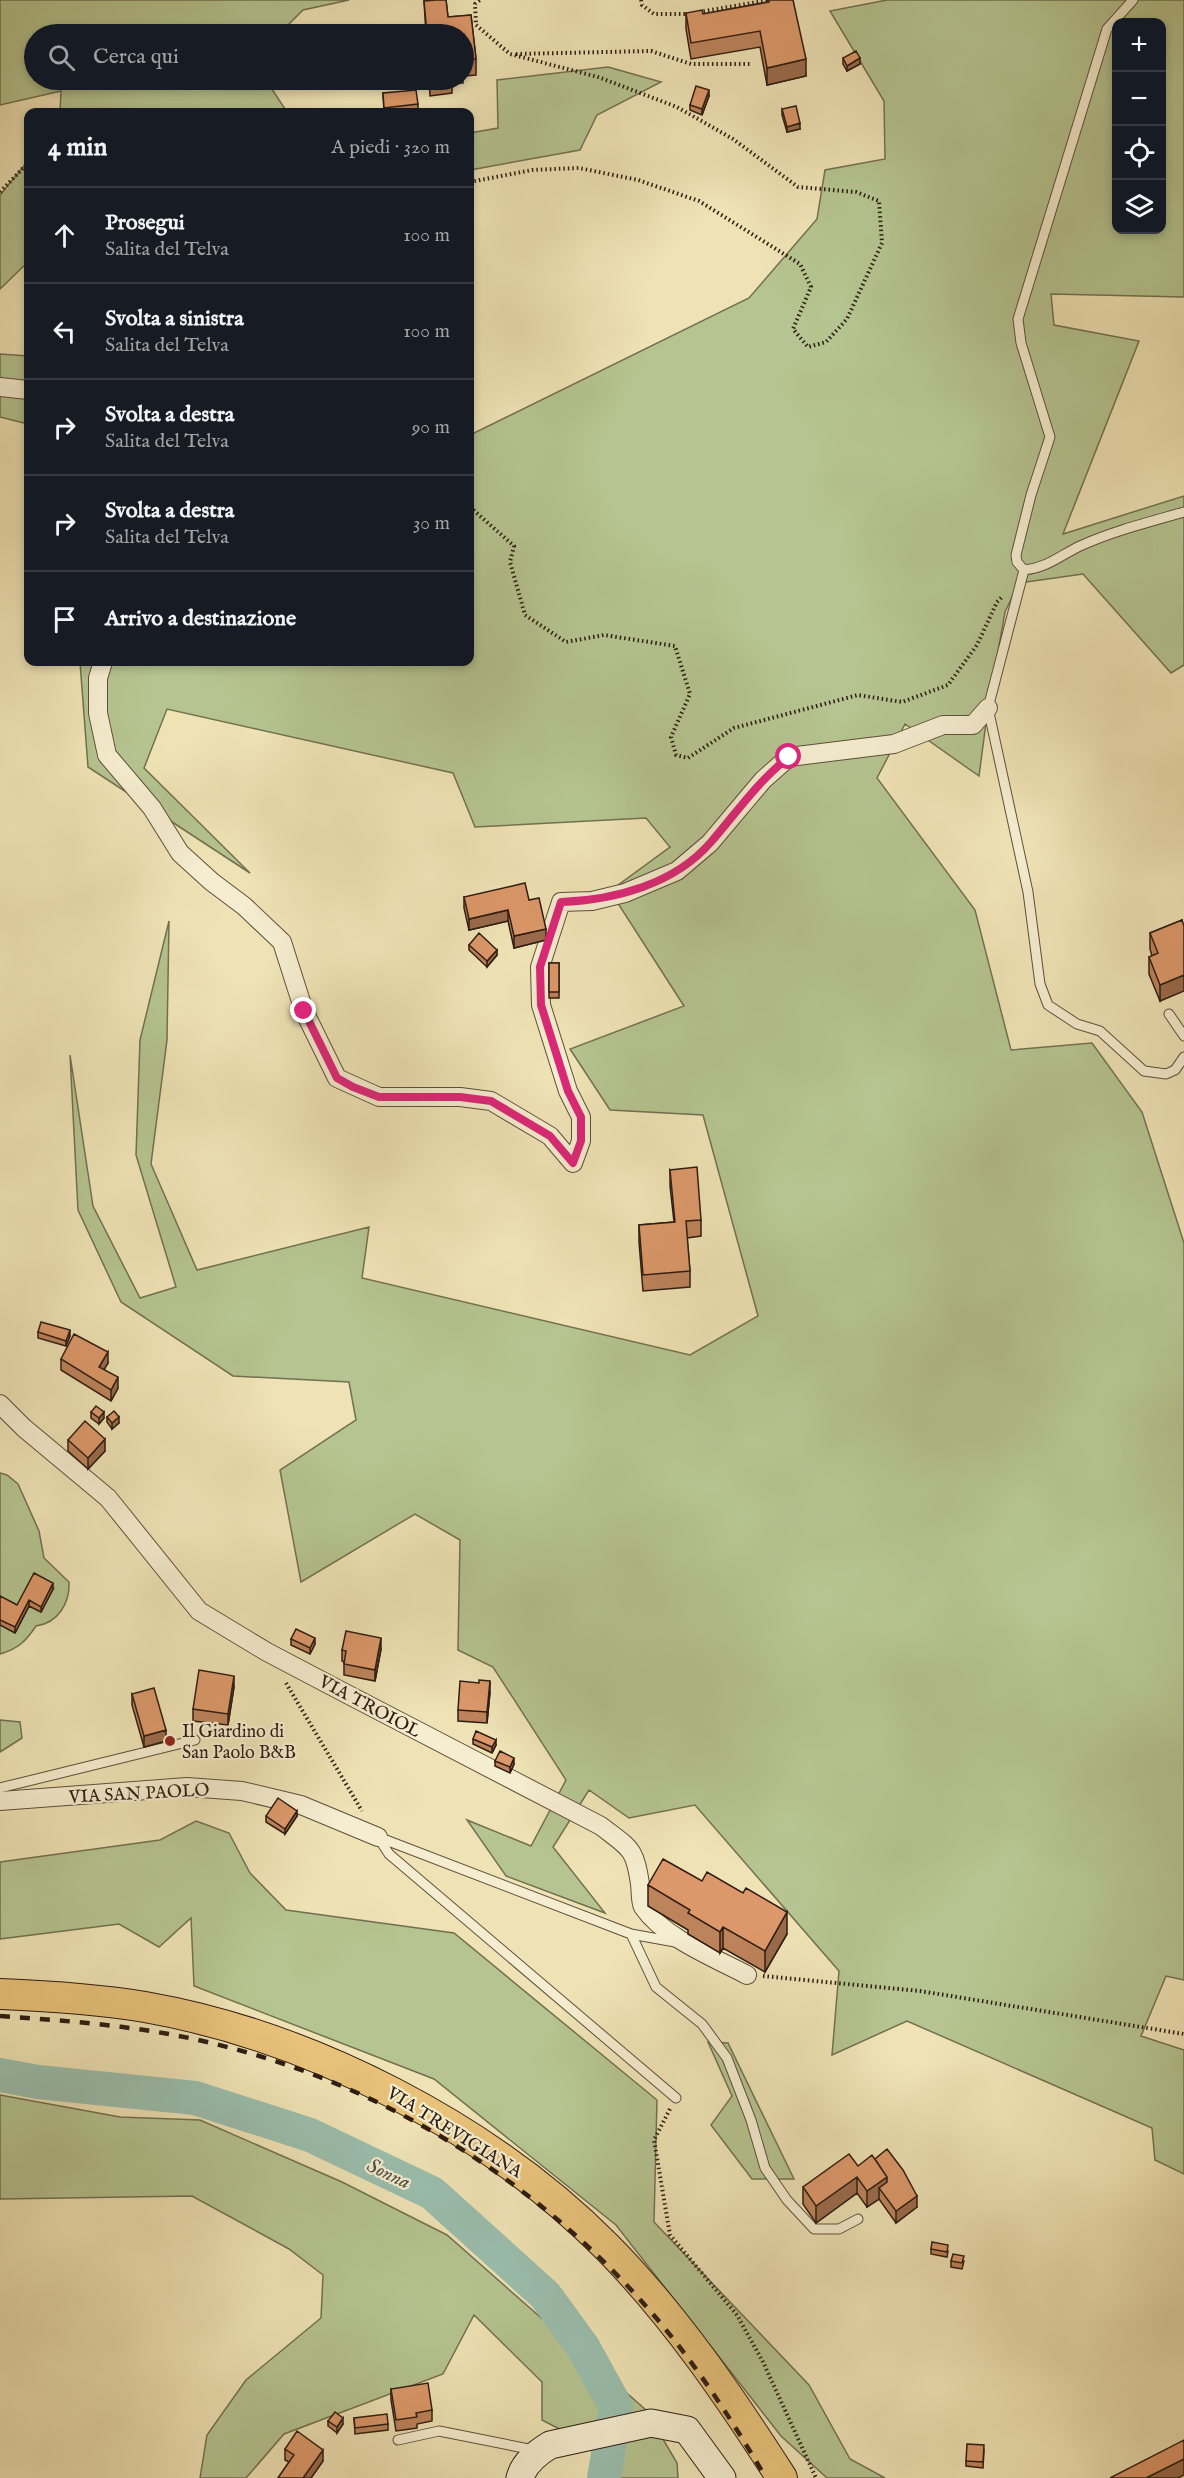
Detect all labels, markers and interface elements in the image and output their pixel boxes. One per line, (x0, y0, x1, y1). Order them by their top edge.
map controls (1112, 18, 1166, 234)
button: + (1112, 18, 1166, 72)
search box (24, 24, 474, 90)
icon: search (45, 41, 78, 74)
text: Cerca qui (93, 43, 179, 71)
button: − (1112, 72, 1166, 126)
button: locate (1112, 126, 1166, 180)
text: 4 min (48, 131, 107, 164)
text: A piedi · 320 m (331, 135, 450, 160)
button: layers (1112, 180, 1166, 234)
text: Prosegui (105, 209, 185, 237)
icon: ahead (48, 219, 81, 252)
text: 100 m (403, 223, 450, 248)
text: Salita del Telva (105, 237, 229, 262)
text: Svolta a sinistra (105, 305, 244, 333)
icon: left (48, 315, 81, 348)
text: 100 m (403, 319, 450, 344)
text: Salita del Telva (105, 333, 229, 358)
text: Svolta a destra (105, 401, 234, 429)
icon: right (48, 411, 81, 444)
text: 90 m (412, 415, 450, 440)
text: Salita del Telva (105, 429, 229, 454)
text: Svolta a destra (105, 497, 234, 525)
icon: right (48, 507, 81, 540)
text: 30 m (413, 511, 450, 536)
text: Salita del Telva (105, 525, 229, 550)
icon: arrive (48, 603, 81, 636)
text: Arrivo a destinazione (105, 605, 296, 633)
route start (775, 743, 801, 769)
route end (290, 997, 316, 1023)
street label: VIA TROIOL (314, 1670, 424, 1744)
place label: Il Giardino di San Paolo B&B (182, 1721, 296, 1765)
marker: Il Giardino di San Paolo B&B (163, 1734, 177, 1748)
street label: VIA SAN PAOLO (67, 1779, 210, 1810)
street label: VIA TREVIGIANA (381, 2082, 527, 2185)
water label: Sonna (363, 2153, 414, 2195)

